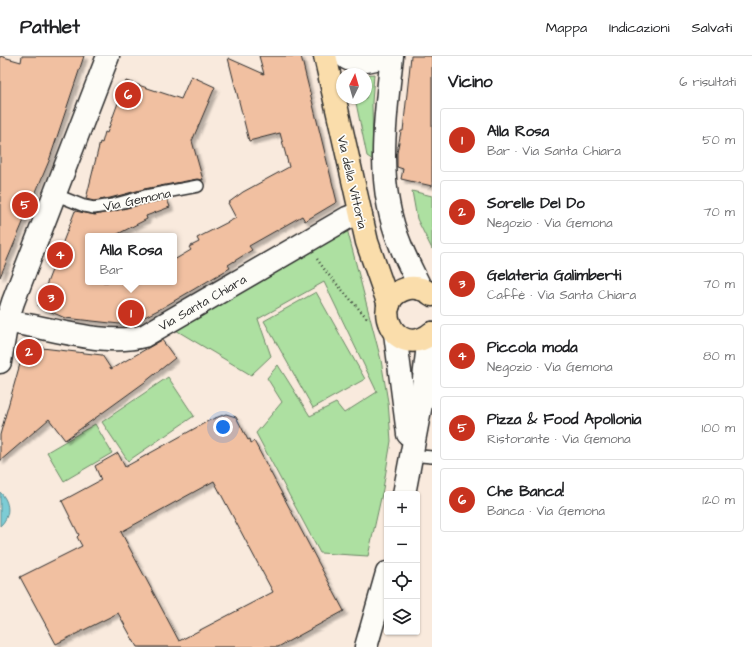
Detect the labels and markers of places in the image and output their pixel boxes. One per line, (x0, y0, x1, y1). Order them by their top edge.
pin: 6 (115, 80, 141, 110)
pin: 5 (12, 190, 38, 220)
pin: 4 (47, 240, 73, 270)
pin: 3 (38, 283, 64, 313)
pin: 1 (118, 298, 144, 328)
pin: 2 (16, 337, 42, 367)

